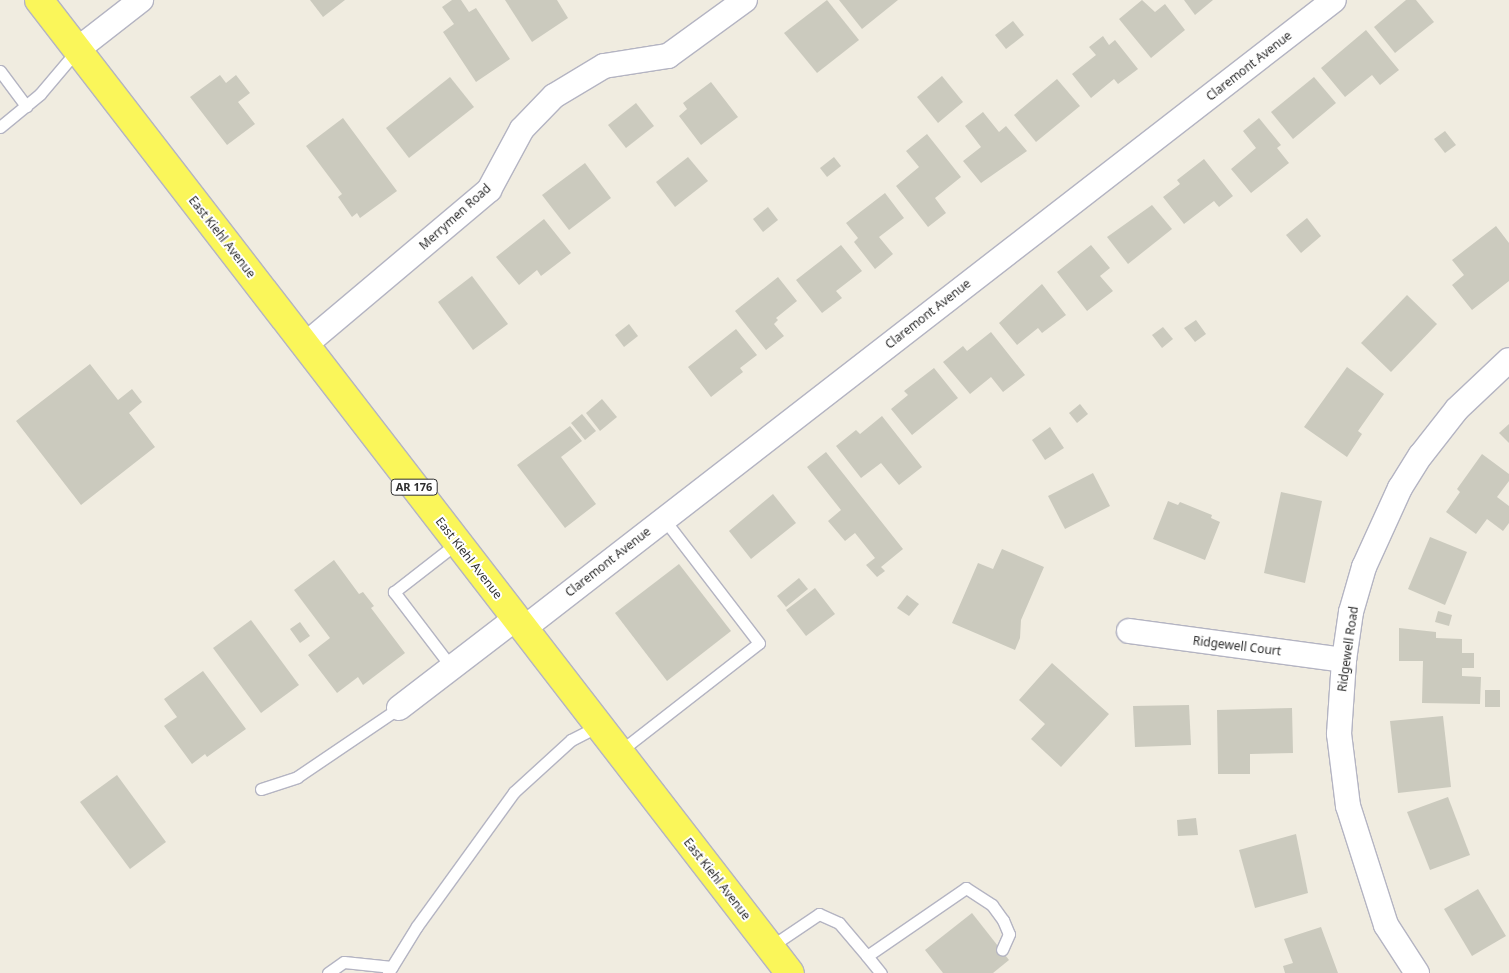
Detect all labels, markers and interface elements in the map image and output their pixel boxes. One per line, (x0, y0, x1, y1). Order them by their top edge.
street label: Claremont Avenue (1203, 28, 1295, 104)
street label: Merrymen Road (416, 181, 494, 253)
street label: East Kiehl Avenue (186, 193, 258, 281)
street label: Claremont Avenue (882, 276, 974, 352)
road number: AR 176 (390, 478, 438, 496)
street label: East Kiehl Avenue (433, 514, 505, 602)
street label: Claremont Avenue (562, 524, 654, 600)
street label: Ridgewell Road (1335, 605, 1361, 693)
street label: Ridgewell Court (1192, 633, 1282, 659)
street label: East Kiehl Avenue (681, 835, 753, 923)

